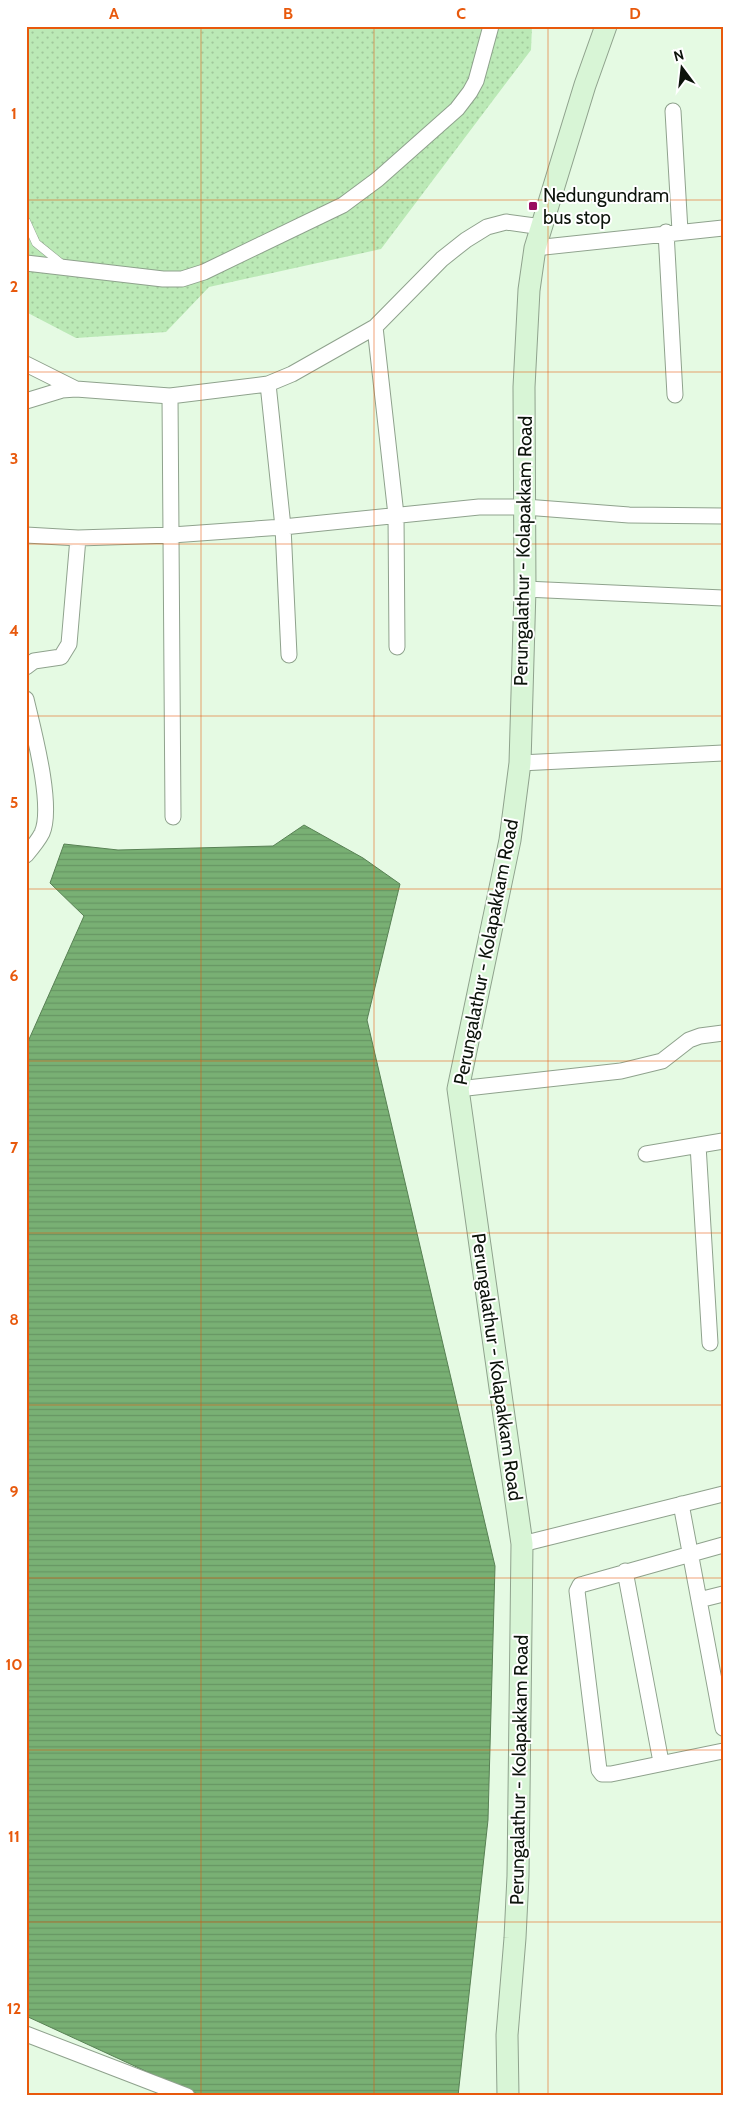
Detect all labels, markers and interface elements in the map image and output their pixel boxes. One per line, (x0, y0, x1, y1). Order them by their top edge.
text: A (109, 4, 119, 23)
text: B (283, 4, 293, 23)
text: C (456, 4, 466, 23)
text: D (629, 4, 641, 23)
north arrow (656, 42, 706, 92)
text: N (672, 45, 686, 65)
text: 1 (11, 104, 17, 123)
place label: Nedungundram bus stop (543, 184, 669, 229)
marker: Nedungundram bus stop (527, 200, 539, 212)
text: 2 (10, 277, 18, 296)
street label: Perungalathur - Kolapakkam Road (509, 416, 537, 686)
text: 3 (10, 449, 18, 468)
text: 4 (9, 621, 19, 640)
text: 5 (10, 793, 18, 812)
street label: Perungalathur - Kolapakkam Road (449, 817, 523, 1087)
text: 6 (10, 966, 19, 985)
text: 7 (10, 1138, 19, 1157)
street label: Perungalathur - Kolapakkam Road (467, 1232, 527, 1502)
text: 8 (9, 1310, 19, 1329)
text: 9 (10, 1482, 19, 1501)
street label: Perungalathur - Kolapakkam Road (505, 1635, 533, 1905)
text: 10 (5, 1655, 23, 1674)
text: 11 (8, 1827, 20, 1846)
text: 12 (7, 1999, 21, 2018)

